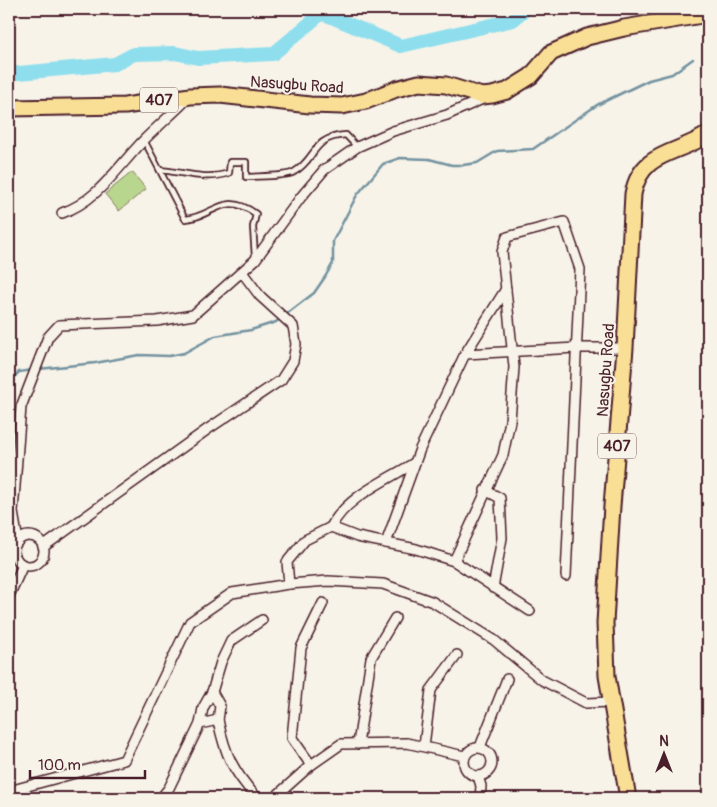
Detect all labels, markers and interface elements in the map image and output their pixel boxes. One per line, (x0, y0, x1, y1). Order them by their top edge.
street label: Nasugbu Road (249, 72, 344, 98)
road number: 407 (140, 88, 178, 112)
street label: Nasugbu Road (593, 323, 619, 418)
road number: 407 (598, 434, 636, 458)
north arrow (640, 730, 690, 780)
text: N (659, 733, 669, 750)
scale bar (30, 747, 145, 779)
text: 100 m (38, 756, 81, 775)

